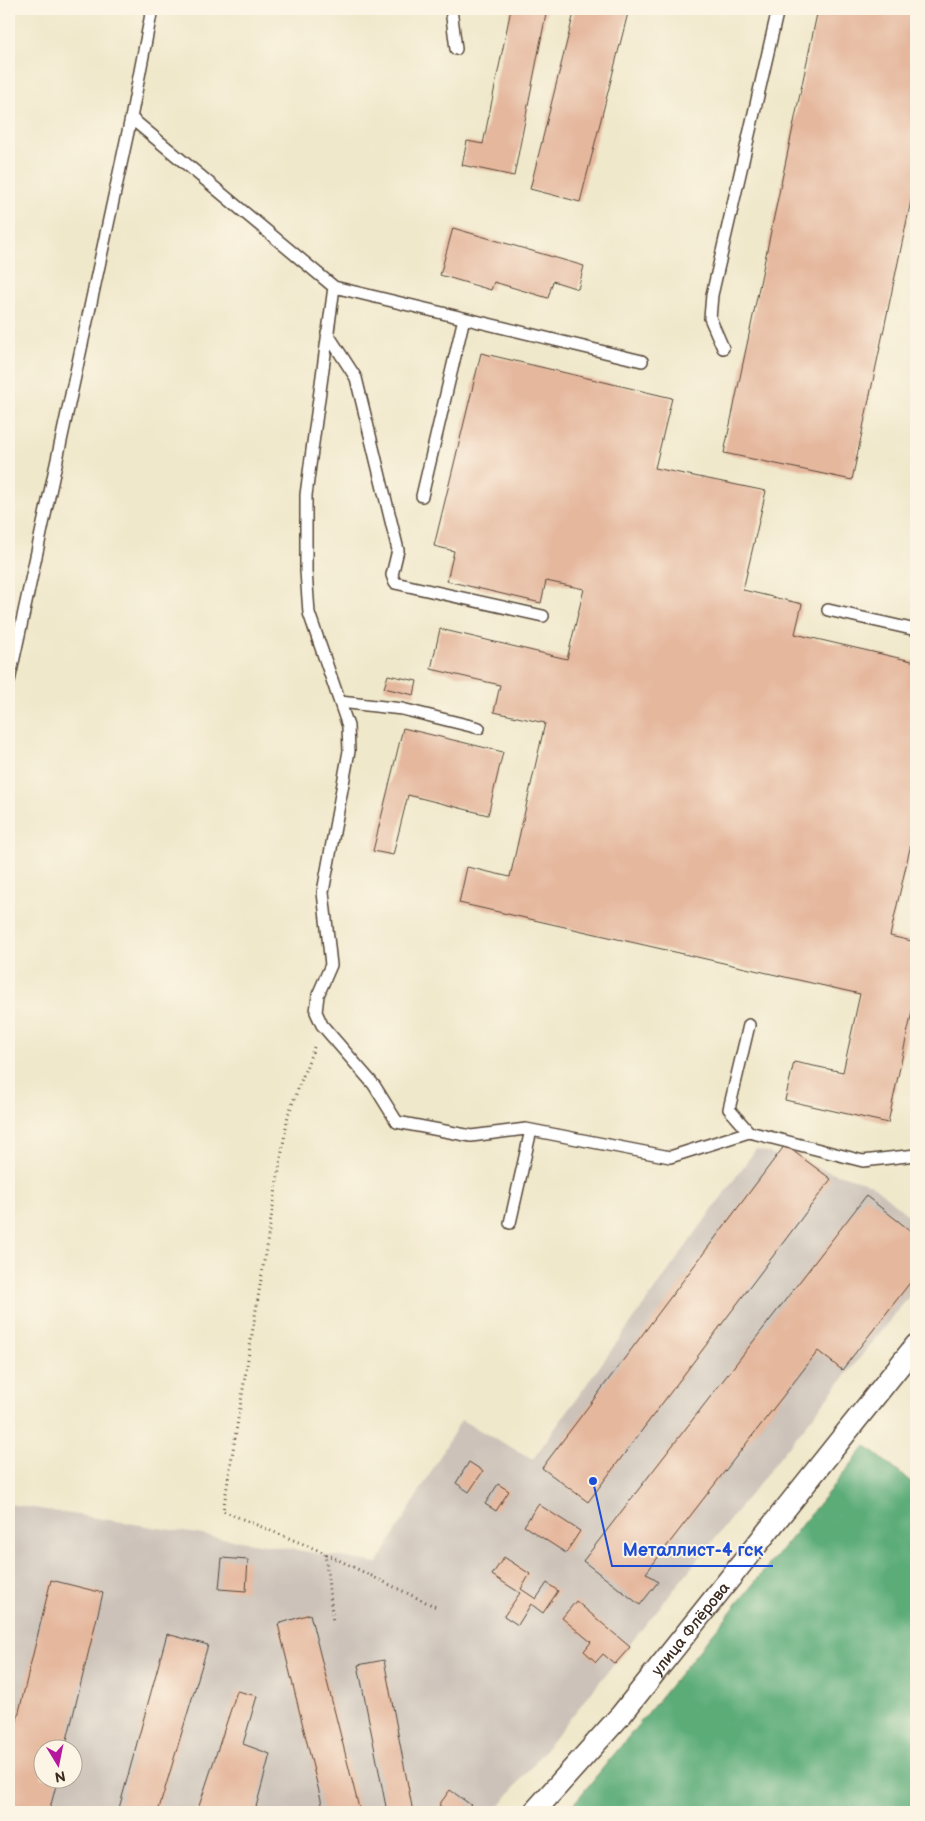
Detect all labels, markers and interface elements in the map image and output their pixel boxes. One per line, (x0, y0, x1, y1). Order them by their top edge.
callout: Металлист-4 гск (612, 1533, 773, 1566)
text: Металлист-4 гск (623, 1540, 763, 1561)
street label: улица Флёрова (648, 1578, 735, 1680)
north arrow (32, 1738, 82, 1788)
text: N (54, 1767, 67, 1786)

